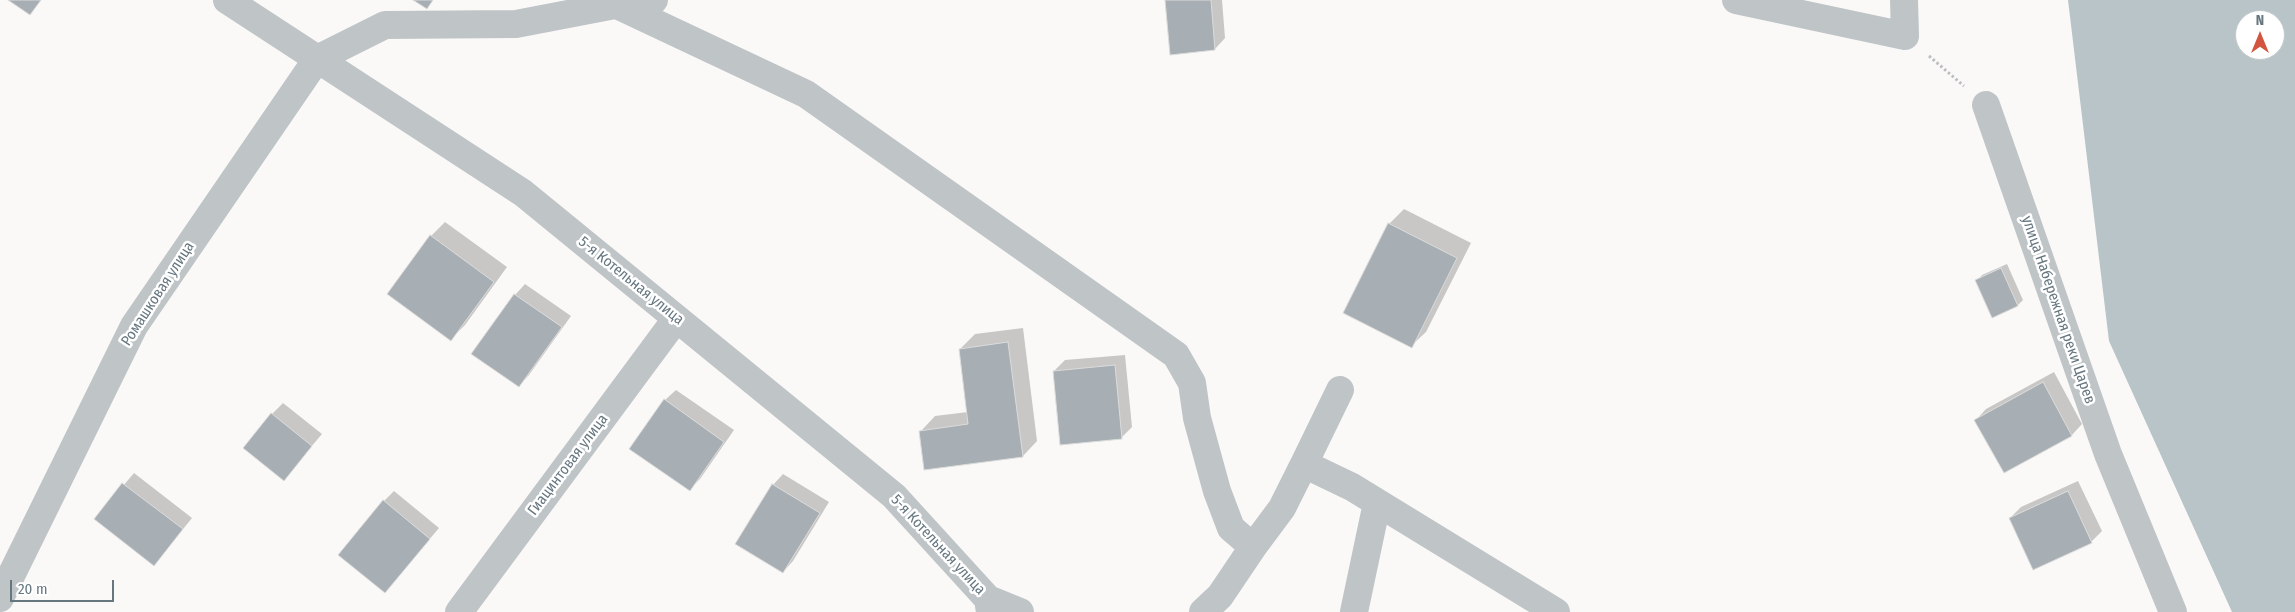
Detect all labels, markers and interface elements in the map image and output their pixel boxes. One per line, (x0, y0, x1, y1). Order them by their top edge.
north arrow (2235, 10, 2285, 60)
text: N (2256, 12, 2264, 29)
street label: улица Набережная реки Царев (2017, 214, 2099, 406)
street label: 5-я Котельная улица (575, 233, 687, 329)
street label: Ромашковая улица (118, 239, 198, 349)
street label: Гиацинтовая улица (524, 411, 612, 519)
street label: 5-я Котельная улица (887, 491, 989, 599)
scale bar (12, 570, 116, 602)
text: 20 m (18, 580, 48, 598)

